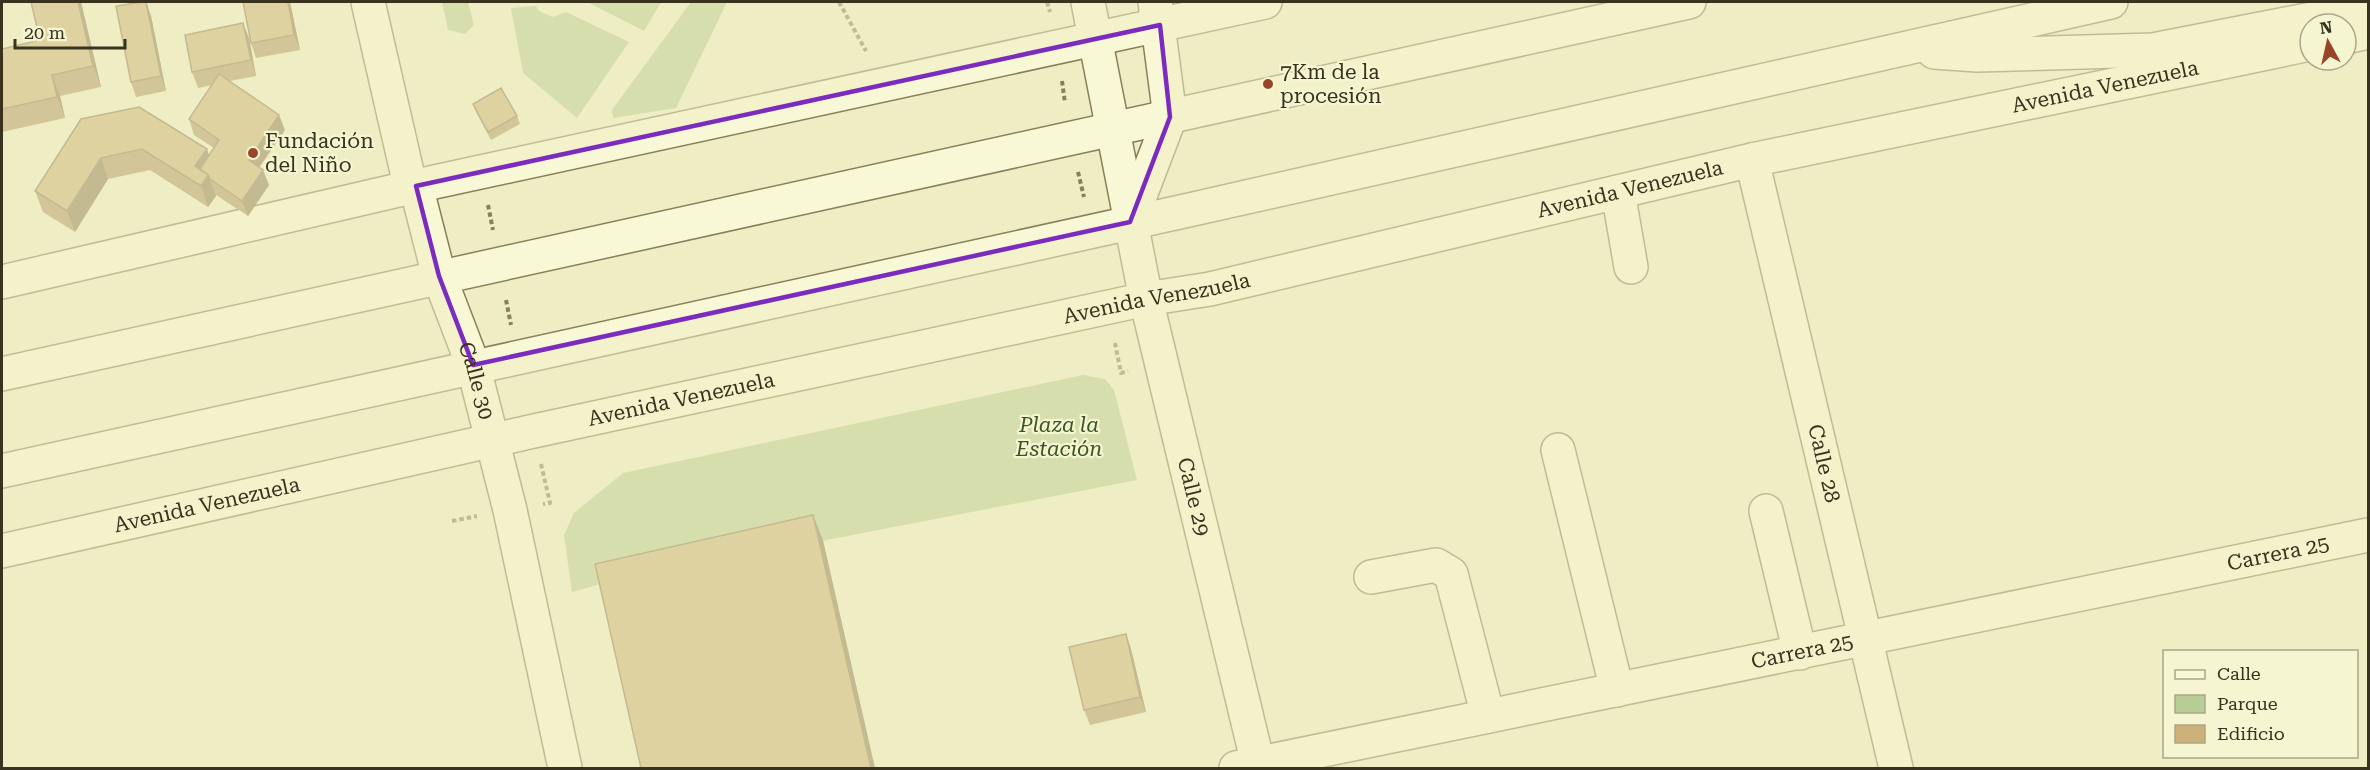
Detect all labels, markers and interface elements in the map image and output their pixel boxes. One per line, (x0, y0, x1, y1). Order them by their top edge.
scale bar (15, 12, 124, 50)
north arrow (2298, 12, 2358, 72)
text: N (2319, 17, 2333, 38)
text: 20 m (24, 22, 65, 43)
street label: Avenida Venezuela (2010, 55, 2201, 118)
place label: 7Km de la procesión (1280, 60, 1382, 108)
marker: 7Km de la procesión (1261, 77, 1275, 91)
place label: Fundación del Niño (265, 129, 374, 177)
marker: Fundación del Niño (246, 146, 260, 160)
street label: Avenida Venezuela (1535, 155, 1726, 223)
street label: Avenida Venezuela (1061, 268, 1253, 329)
street label: Calle 30 (453, 338, 498, 422)
street label: Avenida Venezuela (586, 367, 777, 431)
park label: Plaza la Estación (1015, 413, 1102, 461)
street label: Calle 28 (1803, 422, 1845, 505)
street label: Calle 29 (1173, 455, 1215, 538)
street label: Avenida Venezuela (112, 472, 303, 537)
street label: Carrera 25 (2225, 531, 2331, 576)
street label: Carrera 25 (1749, 629, 1855, 674)
legend (2163, 650, 2358, 758)
text: Calle (2217, 663, 2261, 684)
text: Parque (2217, 693, 2278, 714)
text: Edificio (2217, 723, 2285, 744)

